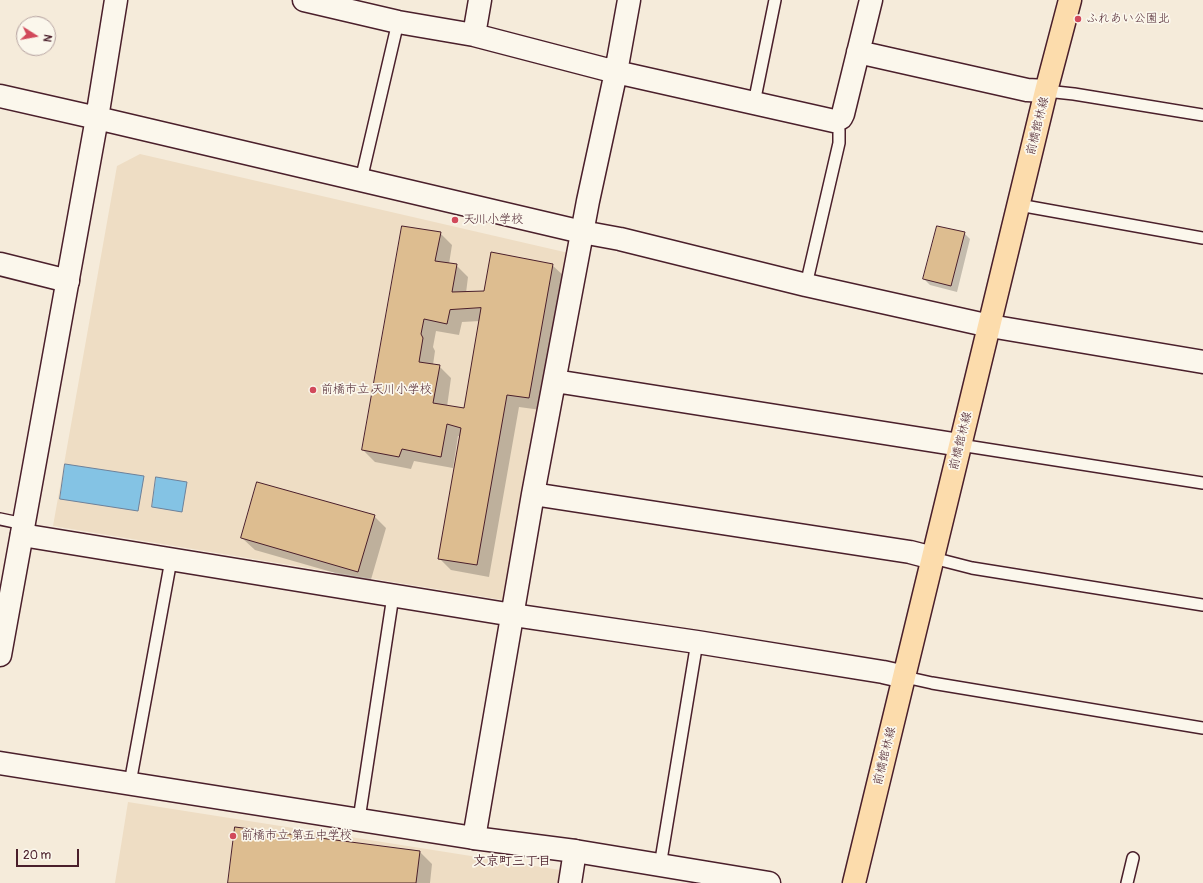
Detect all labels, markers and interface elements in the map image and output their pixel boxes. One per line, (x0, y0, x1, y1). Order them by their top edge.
place label: ふれあい公園北 (1086, 12, 1170, 26)
marker: ふれあい公園北 (1073, 14, 1083, 24)
north arrow (16, 16, 56, 56)
text: N (40, 33, 54, 43)
street label: 前橋館林線 (1024, 95, 1052, 157)
place label: 天川小学校 (463, 213, 523, 227)
marker: 天川小学校 (450, 215, 460, 225)
place label: 前橋市立 天川小学校 (321, 383, 432, 397)
marker: 前橋市立 天川小学校 (308, 385, 318, 395)
street label: 前橋館林線 (947, 410, 975, 472)
street label: 前橋館林線 (871, 725, 899, 787)
place label: 前橋市立 第五中学校 (241, 829, 352, 843)
marker: 前橋市立 第五中学校 (228, 831, 238, 841)
scale bar (18, 841, 81, 867)
text: 20 m (23, 848, 51, 863)
district label: 文京町三丁目 (473, 854, 551, 870)

